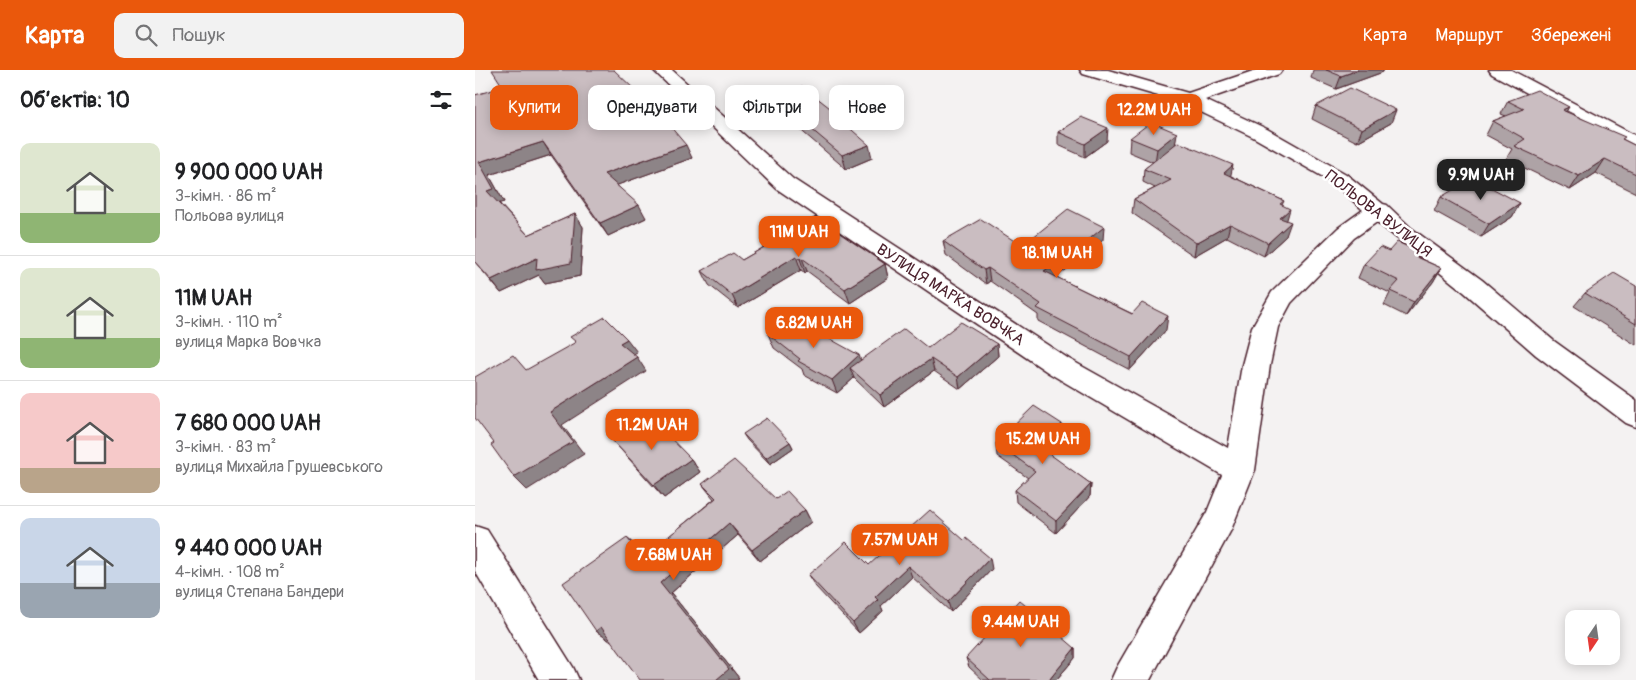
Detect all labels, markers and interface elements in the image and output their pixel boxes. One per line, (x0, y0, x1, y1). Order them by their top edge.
search box (114, 13, 464, 58)
text: Карта (25, 21, 84, 50)
icon: search (132, 21, 160, 49)
text: Пошук (172, 23, 225, 47)
text: Карта (1363, 24, 1407, 47)
text: Маршрут (1435, 24, 1503, 47)
text: Збережені (1531, 24, 1611, 47)
chip: Купити (490, 85, 578, 130)
chip: Орендувати (588, 85, 715, 130)
chip: Фільтри (725, 85, 819, 130)
chip: Нове (829, 85, 904, 130)
icon: filters (427, 86, 455, 114)
text: Об’єктів: 10 (20, 87, 130, 114)
pin: 12.2M UAH (1097, 93, 1211, 136)
text: 12.2M UAH (1117, 100, 1191, 120)
pin: 9.9M UAH (1429, 158, 1533, 201)
text: 9 900 000 UAH (175, 159, 323, 186)
icon: home (60, 163, 120, 223)
text: 9.9M UAH (1448, 165, 1514, 185)
street label: ПОЛЬОВА ВУЛИЦЯ (1321, 166, 1436, 262)
text: 3-кімн. · 86 m² (175, 186, 277, 206)
text: Польова вулиця (175, 206, 284, 226)
pin: 11M UAH (753, 216, 845, 258)
text: 11M UAH (770, 222, 828, 242)
pin: 18.1M UAH (1000, 236, 1114, 279)
street label: ВУЛИЦЯ МАРКА ВОВЧКА (873, 240, 1028, 350)
text: 18.1M UAH (1022, 243, 1092, 263)
text: 11M UAH (175, 285, 252, 312)
icon: home (60, 288, 120, 348)
pin: 6.82M UAH (757, 306, 871, 349)
text: 3-кімн. · 110 m² (175, 312, 283, 332)
text: 6.82M UAH (776, 313, 852, 333)
text: вулиця Марка Вовчка (175, 332, 321, 352)
pin: 11.2M UAH (595, 408, 709, 451)
text: 7 680 000 UAH (175, 410, 321, 437)
icon: home (60, 413, 120, 473)
text: 11.2M UAH (616, 415, 688, 435)
pin: 15.2M UAH (986, 422, 1100, 465)
text: 15.2M UAH (1006, 429, 1080, 449)
text: 3-кімн. · 83 m² (175, 437, 276, 457)
text: вулиця Михайла Грушевського (175, 457, 383, 477)
pin: 7.57M UAH (843, 524, 957, 566)
text: 7.57M UAH (862, 530, 938, 550)
text: 9 440 000 UAH (175, 535, 322, 562)
icon: home (60, 538, 120, 598)
pin: 7.68M UAH (617, 538, 731, 581)
text: 7.68M UAH (636, 545, 712, 565)
text: 4-кімн. · 108 m² (175, 562, 285, 582)
text: вулиця Степана Бандери (175, 582, 344, 602)
pin: 9.44M UAH (964, 606, 1078, 648)
north arrow (1565, 610, 1620, 665)
map controls (1565, 610, 1620, 665)
text: 9.44M UAH (983, 612, 1059, 632)

